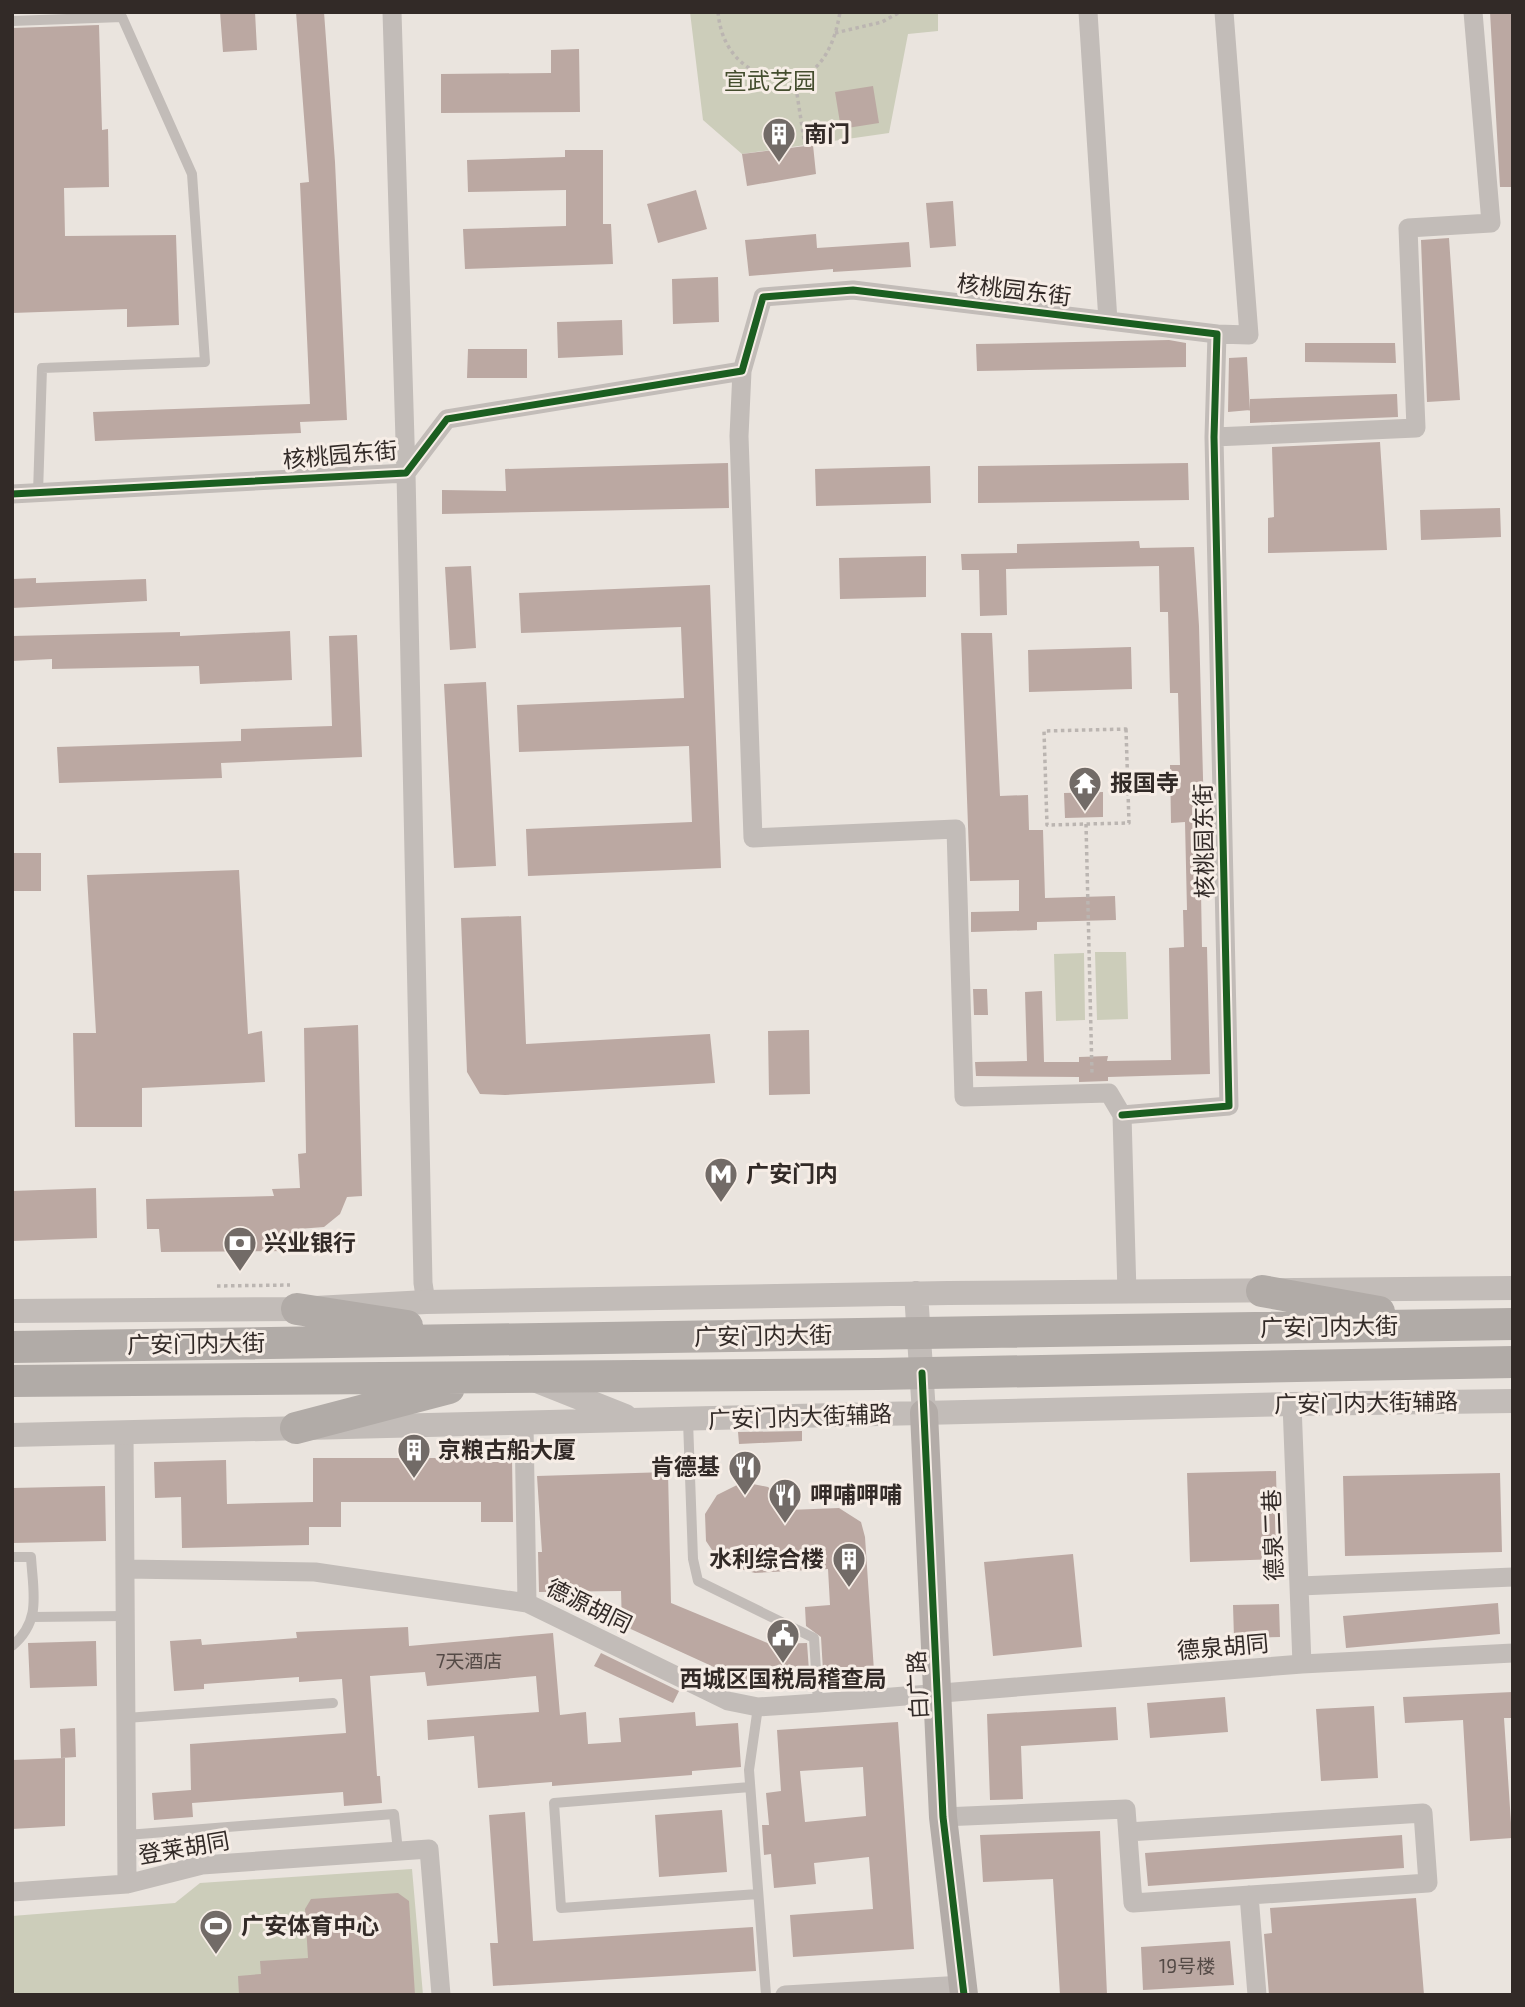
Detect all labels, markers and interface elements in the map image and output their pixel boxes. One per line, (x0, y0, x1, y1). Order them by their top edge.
park label: 宣武艺园 (724, 66, 816, 94)
building icon: 南门 (760, 115, 798, 164)
place label: 南门 (804, 119, 850, 147)
street label: 核桃园东街 (955, 268, 1073, 310)
street label: 核桃园东街 (281, 435, 398, 473)
temple icon: 报国寺 (1066, 764, 1104, 813)
place label: 报国寺 (1110, 768, 1179, 796)
street label: 核桃园东街 (1188, 783, 1218, 899)
metro station icon: 广安门内 (702, 1155, 740, 1204)
place label: 广安门内 (746, 1159, 838, 1187)
bank icon: 兴业银行 (221, 1224, 259, 1273)
place label: 兴业银行 (264, 1228, 356, 1256)
street label: 广安门内大街 (1260, 1311, 1398, 1341)
street label: 广安门内大街 (694, 1320, 832, 1350)
street label: 广安门内大街 (127, 1328, 265, 1358)
street label: 广安门内大街辅路 (1274, 1386, 1458, 1418)
street label: 广安门内大街辅路 (708, 1399, 892, 1433)
building icon: 京粮古船大厦 (395, 1431, 433, 1480)
place label: 京粮古船大厦 (438, 1435, 576, 1463)
restaurant icon: 肯德基 (726, 1448, 764, 1497)
place label: 肯德基 (651, 1452, 720, 1480)
restaurant icon: 呷哺呷哺 (766, 1476, 804, 1525)
place label: 呷哺呷哺 (810, 1480, 902, 1508)
street label: 德泉二巷 (1256, 1489, 1288, 1581)
building icon: 水利综合楼 (830, 1540, 868, 1589)
place label: 水利综合楼 (709, 1544, 824, 1572)
street label: 德源胡同 (542, 1572, 637, 1638)
public building icon: 西城区国税局稽查局 (764, 1616, 802, 1665)
street label: 德泉胡同 (1176, 1628, 1270, 1664)
house number: 7天酒店 (436, 1649, 502, 1672)
street label: 白广路 (901, 1650, 933, 1720)
place label: 西城区国税局稽查局 (680, 1664, 887, 1692)
street label: 登莱胡同 (136, 1825, 232, 1869)
sports icon: 广安体育中心 (197, 1907, 235, 1956)
place label: 广安体育中心 (241, 1911, 379, 1939)
house number: 19号楼 (1159, 1954, 1215, 1977)

